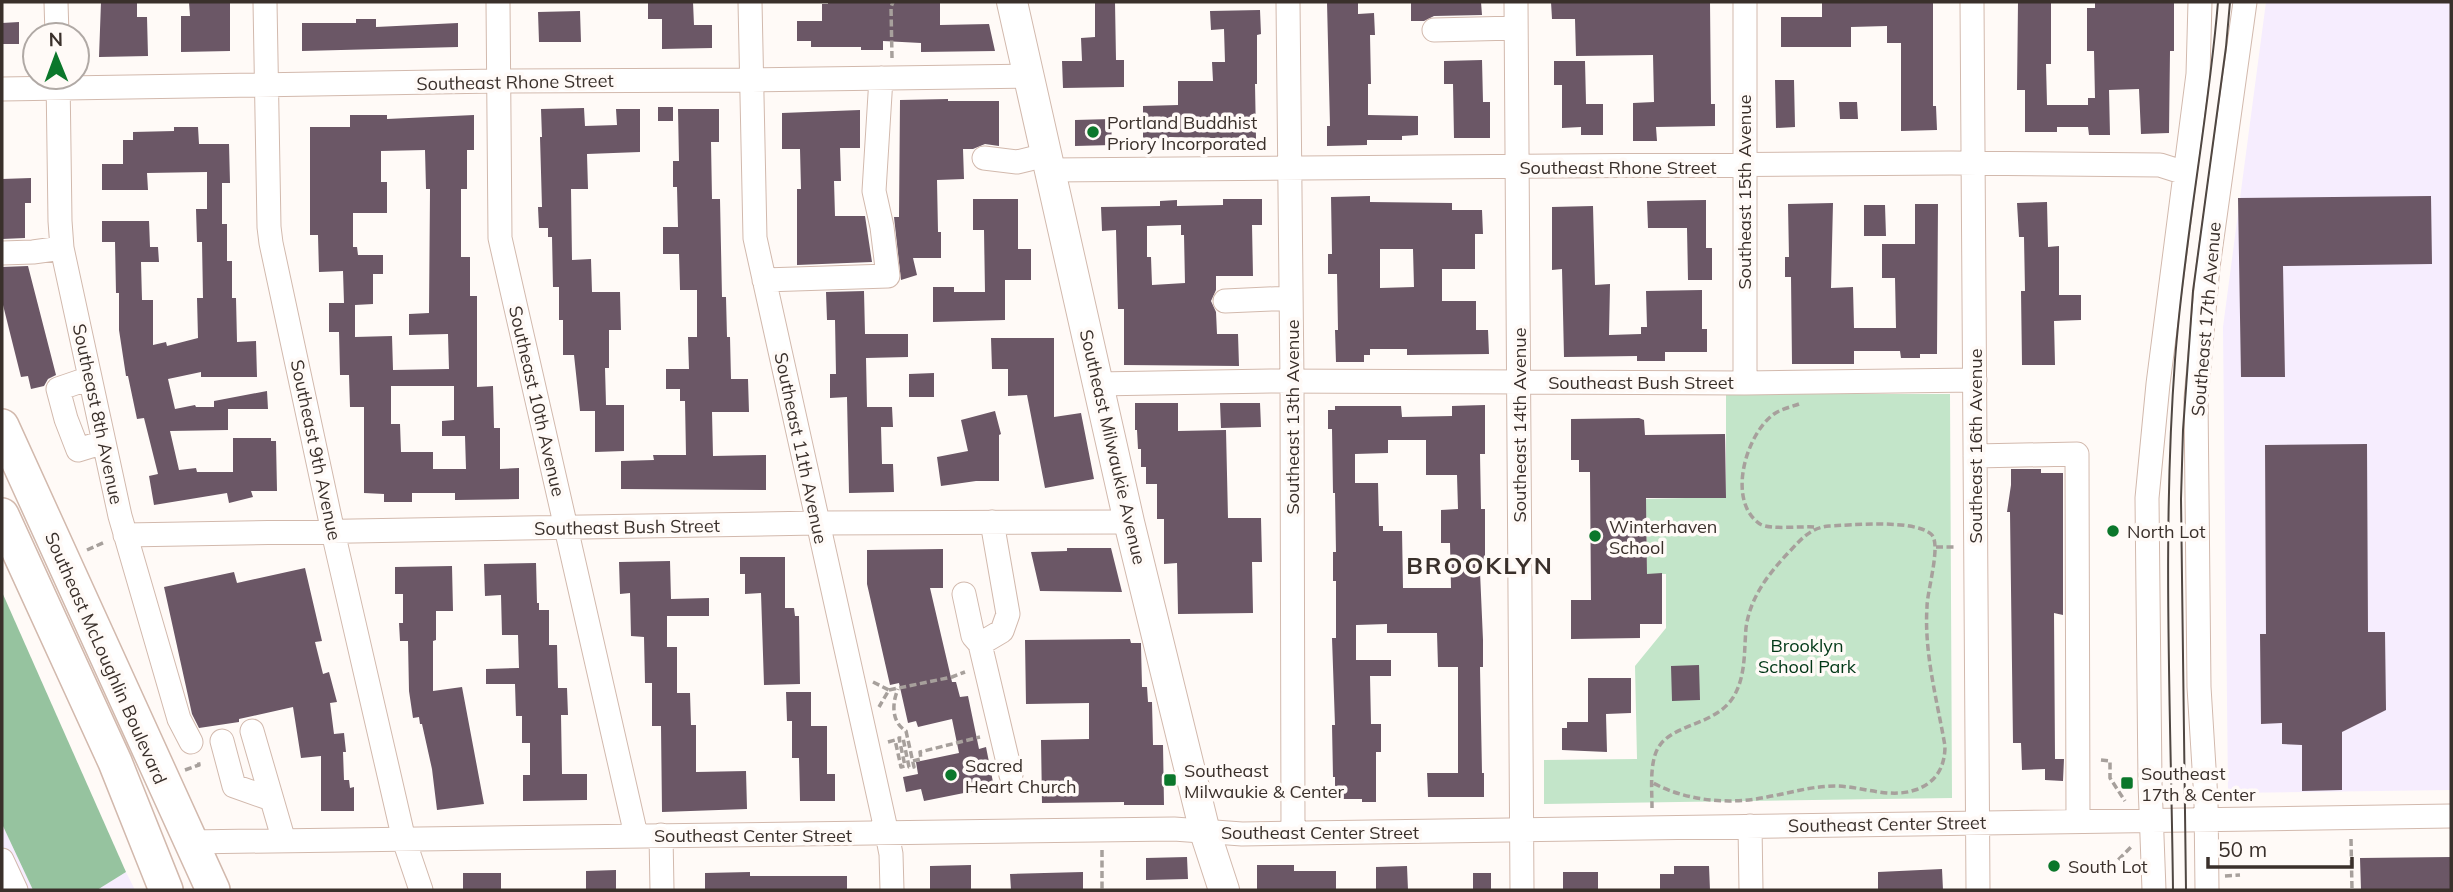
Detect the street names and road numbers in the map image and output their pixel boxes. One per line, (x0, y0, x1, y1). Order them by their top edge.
street label: Southeast Rhone Street (416, 69, 614, 95)
street label: Southeast 15th Avenue (1733, 95, 1756, 290)
street label: Southeast Rhone Street (1519, 156, 1717, 179)
street label: Southeast 17th Avenue (2186, 221, 2226, 417)
street label: Southeast 10th Avenue (504, 303, 570, 499)
street label: Southeast 13th Avenue (1281, 320, 1304, 515)
street label: Southeast 8th Avenue (68, 322, 128, 506)
street label: Southeast Milwaukie Avenue (1075, 327, 1151, 567)
street label: Southeast 14th Avenue (1508, 328, 1531, 523)
street label: Southeast 16th Avenue (1964, 349, 1987, 544)
street label: Southeast 11th Avenue (769, 350, 833, 546)
street label: Southeast 9th Avenue (286, 358, 346, 542)
street label: Southeast Bush Street (1548, 371, 1734, 394)
street label: Southeast Bush Street (534, 514, 720, 540)
street label: Southeast McLoughlin Boulevard (40, 528, 172, 788)
street label: Southeast Center Street (1788, 811, 1986, 837)
street label: Southeast Center Street (1221, 821, 1419, 844)
street label: Southeast Center Street (654, 824, 852, 847)

